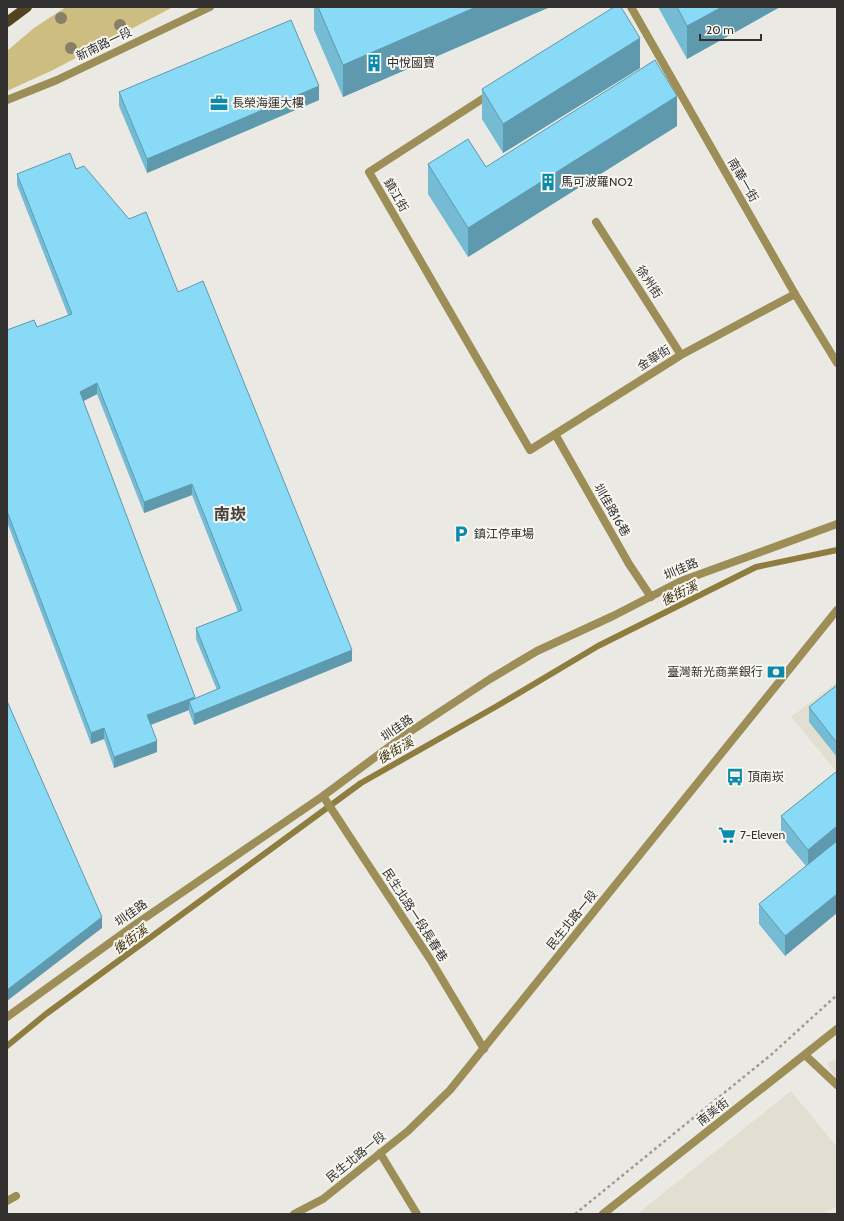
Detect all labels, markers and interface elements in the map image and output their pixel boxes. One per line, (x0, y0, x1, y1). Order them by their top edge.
scale bar (700, 16, 761, 42)
text: 20 m (706, 22, 734, 37)
street label: 新南路一段 (74, 24, 134, 63)
building icon: 中悅國寶 (364, 53, 384, 73)
place label: 中悅國寶 (387, 55, 435, 70)
office icon: 長榮海運大樓 (209, 93, 229, 113)
place label: 長榮海運大樓 (232, 95, 304, 110)
street label: 南華一街 (725, 155, 762, 204)
building icon: 馬可波羅NO2 (538, 172, 558, 192)
place label: 馬可波羅NO2 (561, 174, 633, 189)
street label: 鎮江街 (381, 175, 412, 214)
street label: 徐州街 (633, 263, 666, 301)
street label: 金華街 (634, 342, 673, 373)
street label: 圳佳路16巷 (591, 481, 634, 539)
district label: 南崁 (214, 505, 246, 524)
parking icon: 鎮江停車場 (451, 524, 471, 544)
place label: 鎮江停車場 (474, 526, 534, 541)
street label: 圳佳路 (661, 555, 700, 582)
water label: 後街溪 (658, 576, 702, 609)
bank icon: 臺灣新光商業銀行 (766, 662, 786, 682)
place label: 臺灣新光商業銀行 (667, 664, 763, 679)
street label: 圳佳路 (378, 711, 416, 744)
water label: 後街溪 (374, 732, 418, 767)
bus stop icon: 頂南崁 (725, 767, 745, 787)
place label: 頂南崁 (748, 769, 784, 784)
supermarket icon: 7-Eleven (717, 825, 737, 845)
place label: 7-Eleven (740, 827, 785, 842)
street label: 民生北路一段長春巷 (380, 865, 451, 964)
street label: 民生北路一段 (543, 887, 600, 952)
street label: 圳佳路 (112, 896, 150, 929)
water label: 後街溪 (110, 920, 152, 957)
street label: 南美街 (694, 1095, 731, 1129)
street label: 民生北路一段 (323, 1128, 388, 1185)

